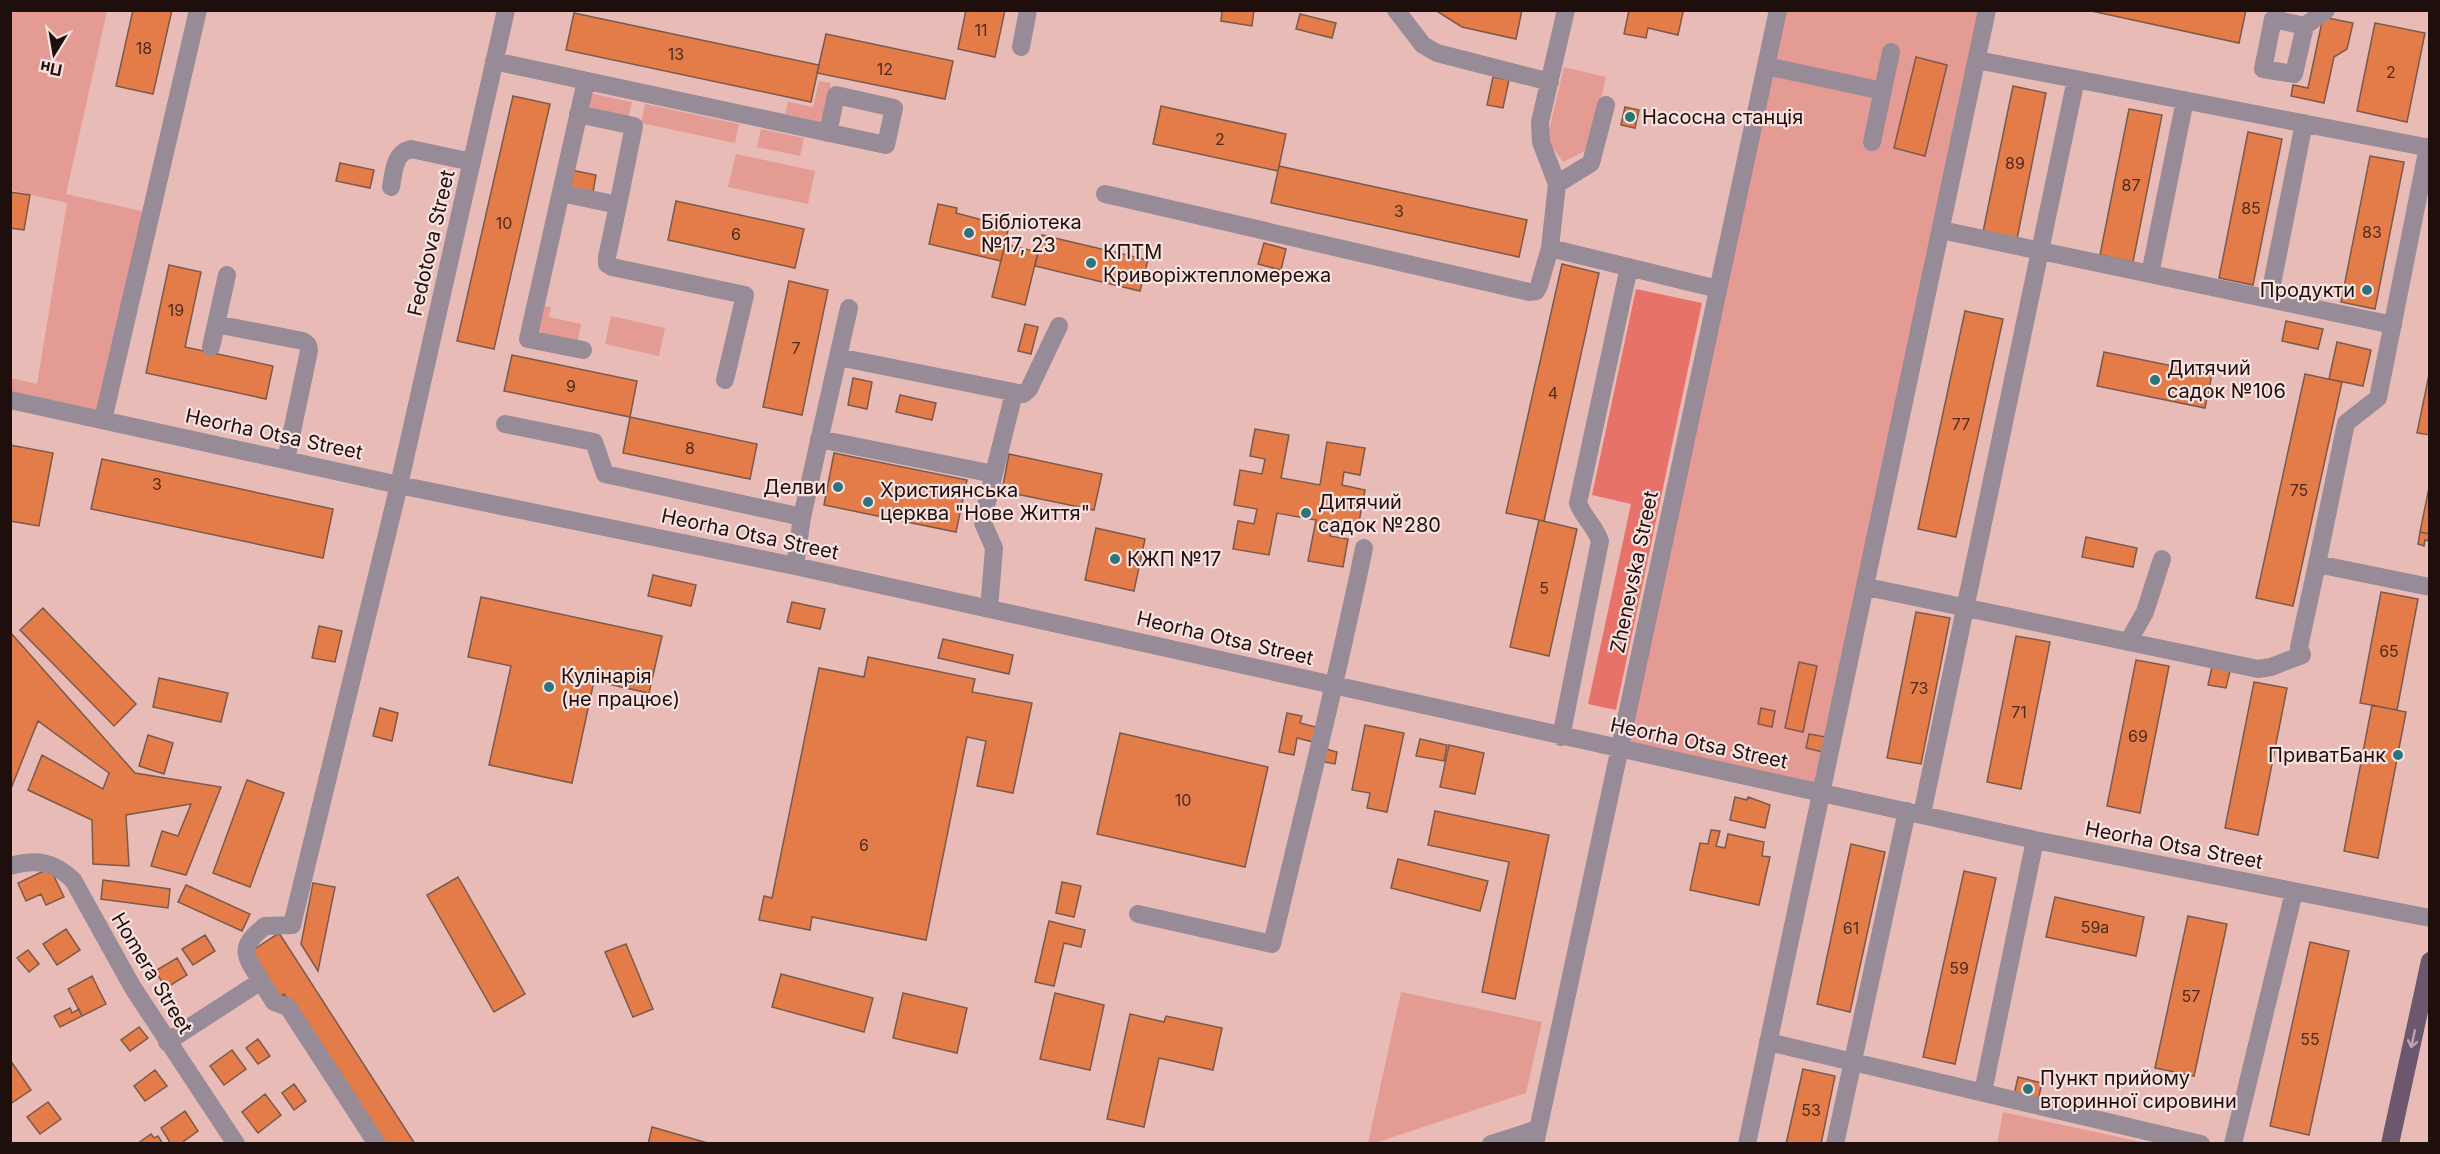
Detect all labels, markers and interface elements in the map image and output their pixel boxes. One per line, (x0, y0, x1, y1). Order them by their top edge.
house number: 11 (974, 20, 988, 40)
north arrow (24, 24, 84, 84)
house number: 18 (136, 38, 152, 58)
house number: 13 (668, 44, 684, 64)
text: Пн (38, 57, 64, 81)
house number: 12 (877, 59, 893, 79)
house number: 2 (2386, 62, 2396, 82)
place label: Насосна станція (1642, 105, 1803, 129)
marker: Насосна станція (1623, 110, 1637, 124)
house number: 2 (1215, 129, 1225, 149)
house number: 89 (2005, 153, 2025, 173)
street label: Fedotova Street (403, 167, 460, 318)
house number: 87 (2122, 175, 2140, 195)
house number: 85 (2241, 198, 2261, 218)
house number: 3 (1394, 201, 1404, 221)
place label: Бібліотека №17, 23 (981, 210, 1082, 257)
house number: 10 (496, 213, 512, 233)
house number: 83 (2362, 222, 2382, 242)
house number: 6 (731, 224, 741, 244)
marker: Бібліотека №17, 23 (962, 226, 976, 240)
place label: КПТМ Криворіжтепломережа (1103, 240, 1331, 287)
marker: КПТМ Криворіжтепломережа (1084, 256, 1098, 270)
place label: Продукти (2260, 278, 2355, 302)
marker: Продукти (2360, 283, 2374, 297)
house number: 19 (168, 300, 184, 320)
house number: 7 (791, 338, 801, 358)
place label: Дитячий садок №106 (2167, 356, 2286, 403)
marker: Дитячий садок №106 (2148, 373, 2162, 387)
house number: 9 (566, 376, 576, 396)
house number: 4 (1548, 383, 1558, 403)
street label: Heorha Otsa Street (183, 403, 365, 465)
house number: 77 (1952, 414, 1970, 434)
house number: 8 (685, 438, 695, 458)
house number: 3 (152, 474, 162, 494)
place label: Делви (763, 475, 826, 499)
place label: Християнська церква "Нове Життя" (880, 478, 1090, 525)
marker: Делви (831, 480, 845, 494)
house number: 75 (2290, 480, 2308, 500)
street label: Zhenevska Street (1605, 488, 1663, 655)
place label: Дитячий садок №280 (1318, 490, 1441, 537)
marker: Християнська церква "Нове Життя" (861, 495, 875, 509)
street label: Heorha Otsa Street (659, 503, 841, 565)
marker: Дитячий садок №280 (1299, 506, 1313, 520)
place label: КЖП №17 (1127, 547, 1221, 571)
marker: КЖП №17 (1108, 552, 1122, 566)
house number: 5 (1539, 578, 1549, 598)
street label: Heorha Otsa Street (1134, 606, 1316, 670)
house number: 65 (2379, 641, 2399, 661)
place label: Кулінарія (не працює) (561, 664, 680, 711)
house number: 73 (1910, 678, 1928, 698)
marker: Кулінарія (не працює) (542, 680, 556, 694)
house number: 71 (2011, 702, 2027, 722)
street label: Heorha Otsa Street (1608, 712, 1790, 774)
house number: 69 (2128, 726, 2148, 746)
place label: ПриватБанк (2268, 743, 2386, 767)
marker: ПриватБанк (2391, 748, 2405, 762)
house number: 10 (1175, 790, 1191, 810)
street label: Heorha Otsa Street (2083, 816, 2265, 874)
house number: 6 (859, 835, 869, 855)
street label: Homera Street (106, 908, 198, 1038)
house number: 59а (2081, 917, 2109, 937)
house number: 61 (1843, 918, 1859, 938)
house number: 59 (1949, 958, 1969, 978)
house number: 57 (2182, 986, 2200, 1006)
house number: 55 (2300, 1029, 2320, 1049)
one-way arrow (2406, 1029, 2418, 1048)
place label: Пункт прийому вторинної сировини (2040, 1066, 2237, 1113)
marker: Пункт прийому вторинної сировини (2021, 1082, 2035, 1096)
house number: 53 (1801, 1100, 1821, 1120)

